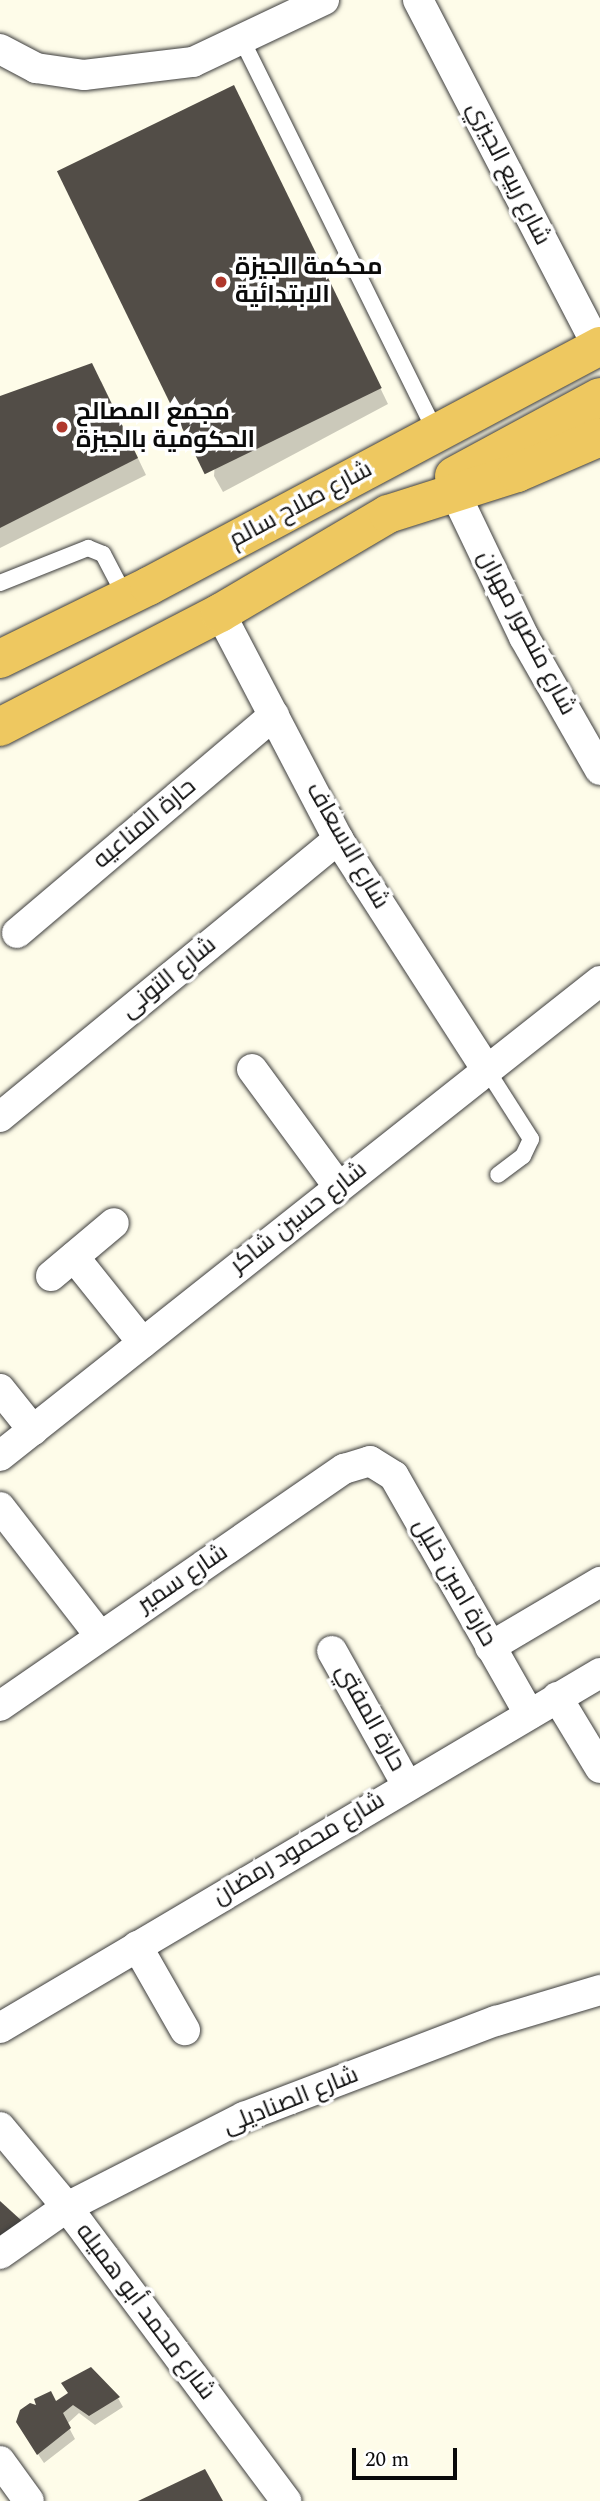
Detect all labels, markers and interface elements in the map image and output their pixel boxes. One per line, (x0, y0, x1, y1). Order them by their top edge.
street label: شارع ربيع الجيزي (460, 98, 556, 250)
place label: محكمة الجيزة الابتدائية (235, 254, 383, 310)
marker: محكمة الجيزة الابتدائية (213, 274, 229, 290)
place label: مجمع المصالح الحكومية بالجيزة (76, 399, 255, 455)
marker: مجمع المصالح الحكومية بالجيزة (54, 419, 70, 435)
street label: شارع صلاح سالم (225, 455, 377, 555)
street label: شارع منصور مهران (470, 546, 582, 720)
street label: حارة المناعيه (88, 773, 202, 875)
street label: شارع الاسعاف (299, 778, 395, 914)
street label: شارع التونى (116, 931, 222, 1025)
street label: شارع حسين شاكر (225, 1156, 373, 1280)
street label: حارة امين خليل (406, 1514, 502, 1652)
street label: شارع سمير (132, 1538, 234, 1620)
street label: حارة المفتي (329, 1659, 411, 1777)
street label: شارع محمود رمضان (208, 1786, 390, 1912)
street label: شارع الصناديلى (219, 2061, 363, 2141)
street label: شارع محمد أبو هميله (69, 2218, 221, 2406)
scale bar (355, 2434, 460, 2478)
text: 20 m (365, 2444, 409, 2476)

